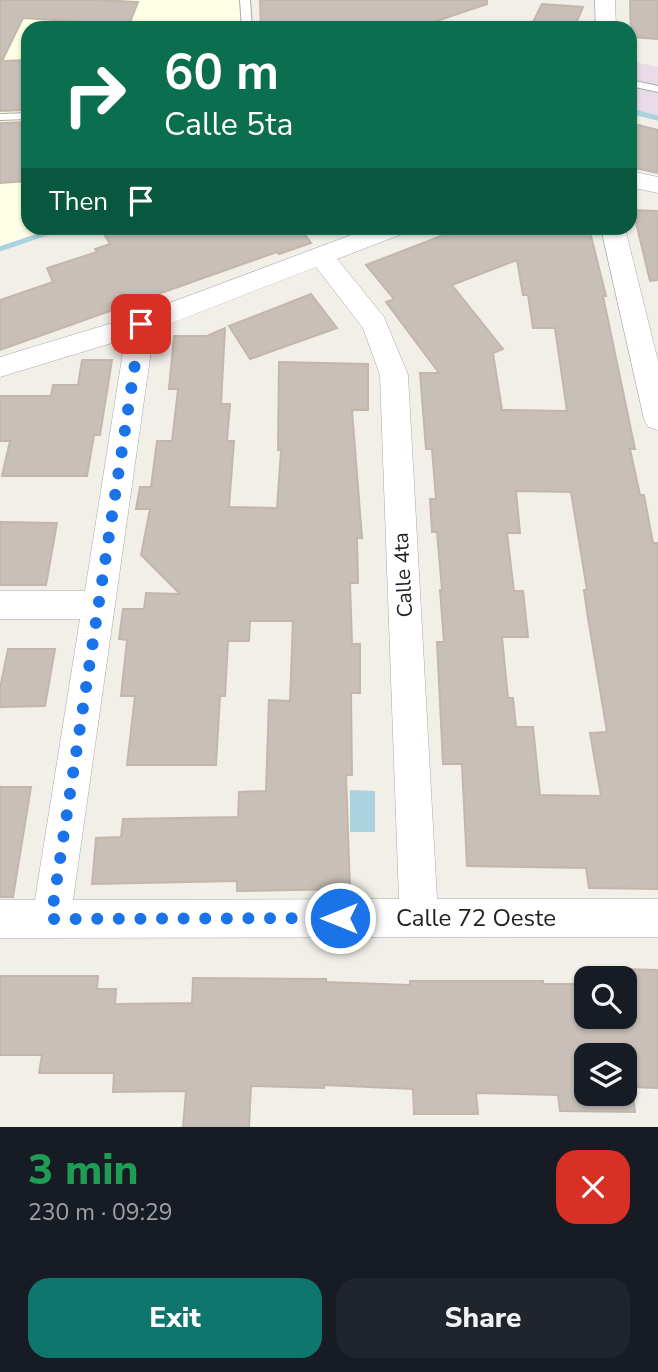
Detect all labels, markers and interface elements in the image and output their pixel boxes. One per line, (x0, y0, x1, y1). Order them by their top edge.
text: 60 m (164, 39, 279, 106)
icon: right (49, 49, 140, 140)
text: Calle 5ta (164, 103, 293, 146)
icon: arrive (122, 182, 160, 220)
text: Then (49, 184, 108, 219)
pin (111, 294, 171, 354)
icon: arrive (122, 305, 160, 343)
street label: Calle 4ta (387, 532, 419, 618)
position arrow (303, 881, 377, 955)
street label: Calle 72 Oeste (396, 902, 556, 934)
map controls (574, 966, 637, 1106)
button: search (574, 966, 637, 1029)
button: layers (574, 1043, 637, 1106)
text: 3 min (28, 1142, 138, 1199)
button: close (556, 1150, 630, 1224)
text: 230 m · 09:29 (28, 1197, 173, 1228)
button: Exit (28, 1278, 322, 1358)
button: Share (336, 1278, 630, 1358)

